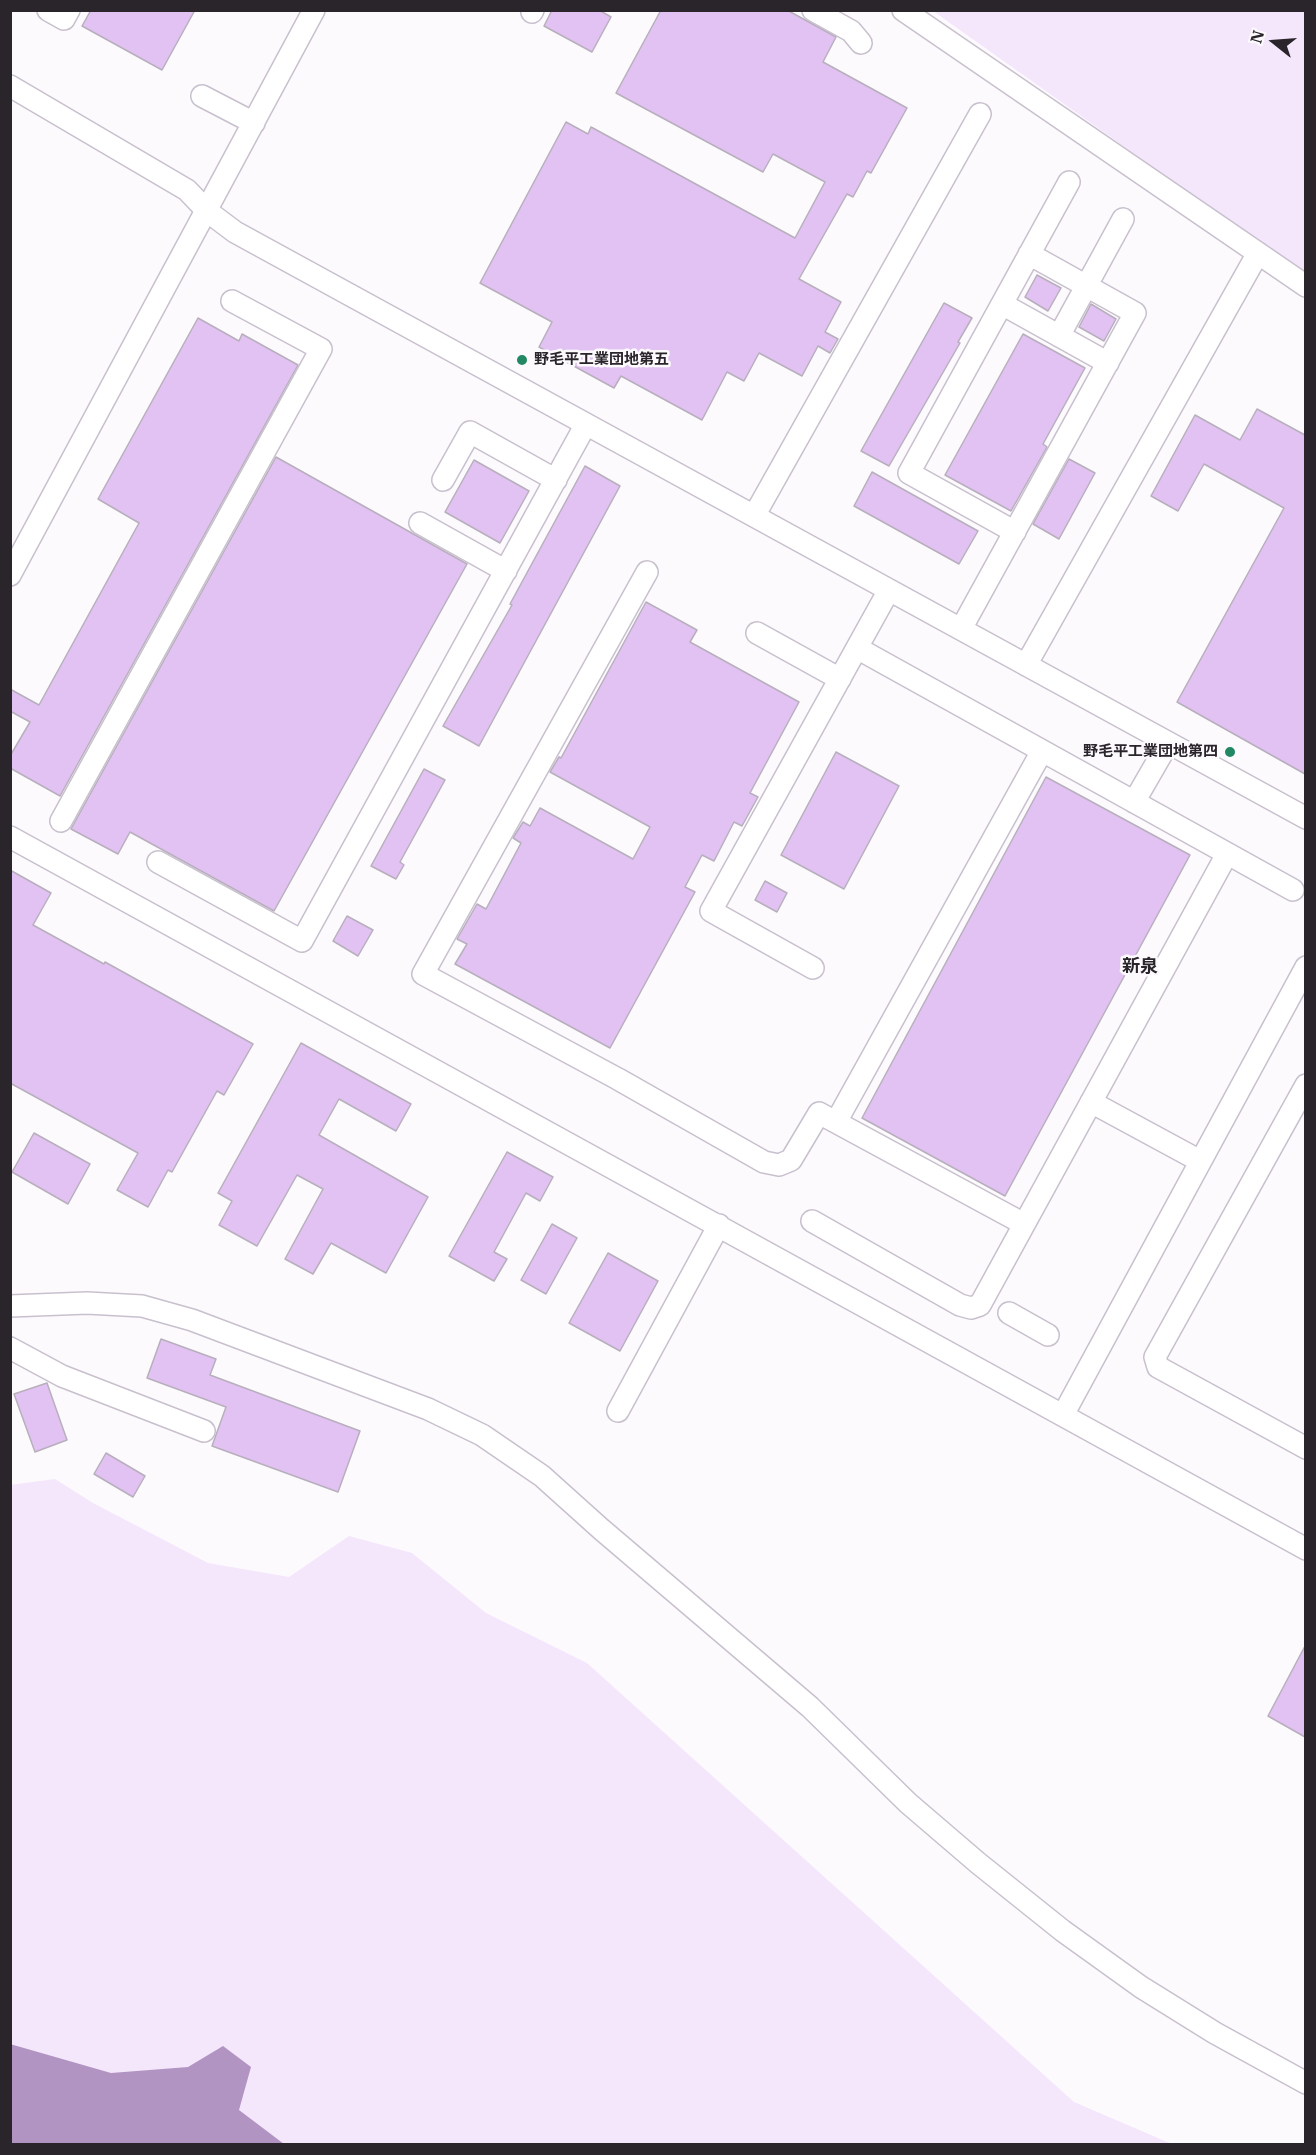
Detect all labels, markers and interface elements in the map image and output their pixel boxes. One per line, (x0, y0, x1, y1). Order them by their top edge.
north arrow (1244, 12, 1304, 72)
text: N (1245, 28, 1268, 46)
place label: 野毛平工業団地第五 (534, 351, 669, 369)
marker: 野毛平工業団地第五 (515, 353, 529, 367)
place label: 野毛平工業団地第四 (1083, 743, 1218, 761)
marker: 野毛平工業団地第四 (1223, 745, 1237, 759)
district label: 新泉 (1122, 956, 1158, 978)

